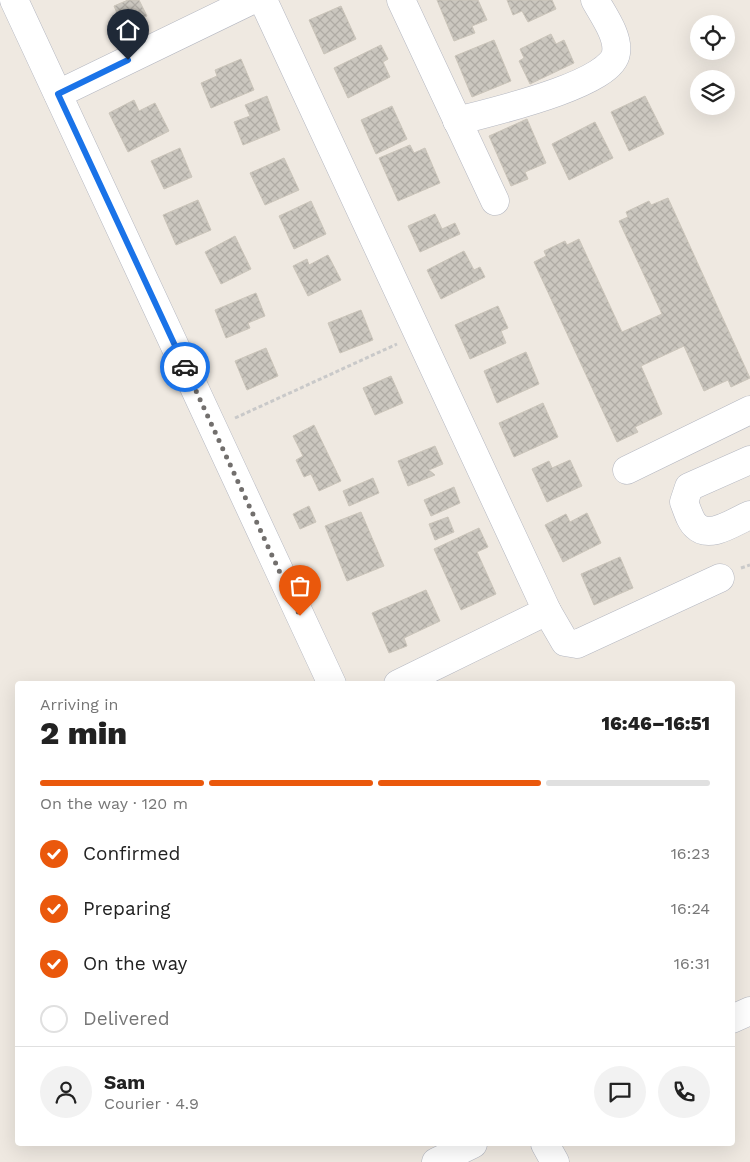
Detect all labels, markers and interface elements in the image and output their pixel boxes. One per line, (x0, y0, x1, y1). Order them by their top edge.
pin (107, 9, 149, 60)
map controls (690, 15, 735, 115)
button: locate (690, 15, 735, 60)
icon: home (114, 16, 142, 44)
button: layers (690, 70, 735, 115)
courier (160, 342, 210, 392)
icon: car (171, 353, 199, 381)
pin (279, 565, 321, 616)
icon: bag (286, 572, 314, 600)
text: Arriving in (40, 695, 118, 714)
text: 16:46–16:51 (602, 712, 710, 735)
text: 2 min (40, 714, 127, 752)
text: On the way · 120 m (40, 794, 188, 813)
icon: check (40, 840, 68, 868)
text: Confirmed (83, 842, 180, 865)
text: 16:23 (671, 844, 710, 863)
icon: check (40, 895, 68, 923)
text: Preparing (83, 897, 170, 920)
text: 16:24 (671, 899, 710, 918)
icon: check (40, 950, 68, 978)
text: On the way (83, 952, 187, 975)
text: 16:31 (674, 954, 710, 973)
text: Delivered (83, 1007, 170, 1030)
button: person (40, 1066, 92, 1118)
button: chat (594, 1066, 646, 1118)
button: phone (658, 1066, 710, 1118)
text: Sam (104, 1071, 145, 1094)
text: Courier · 4.9 (104, 1094, 199, 1113)

